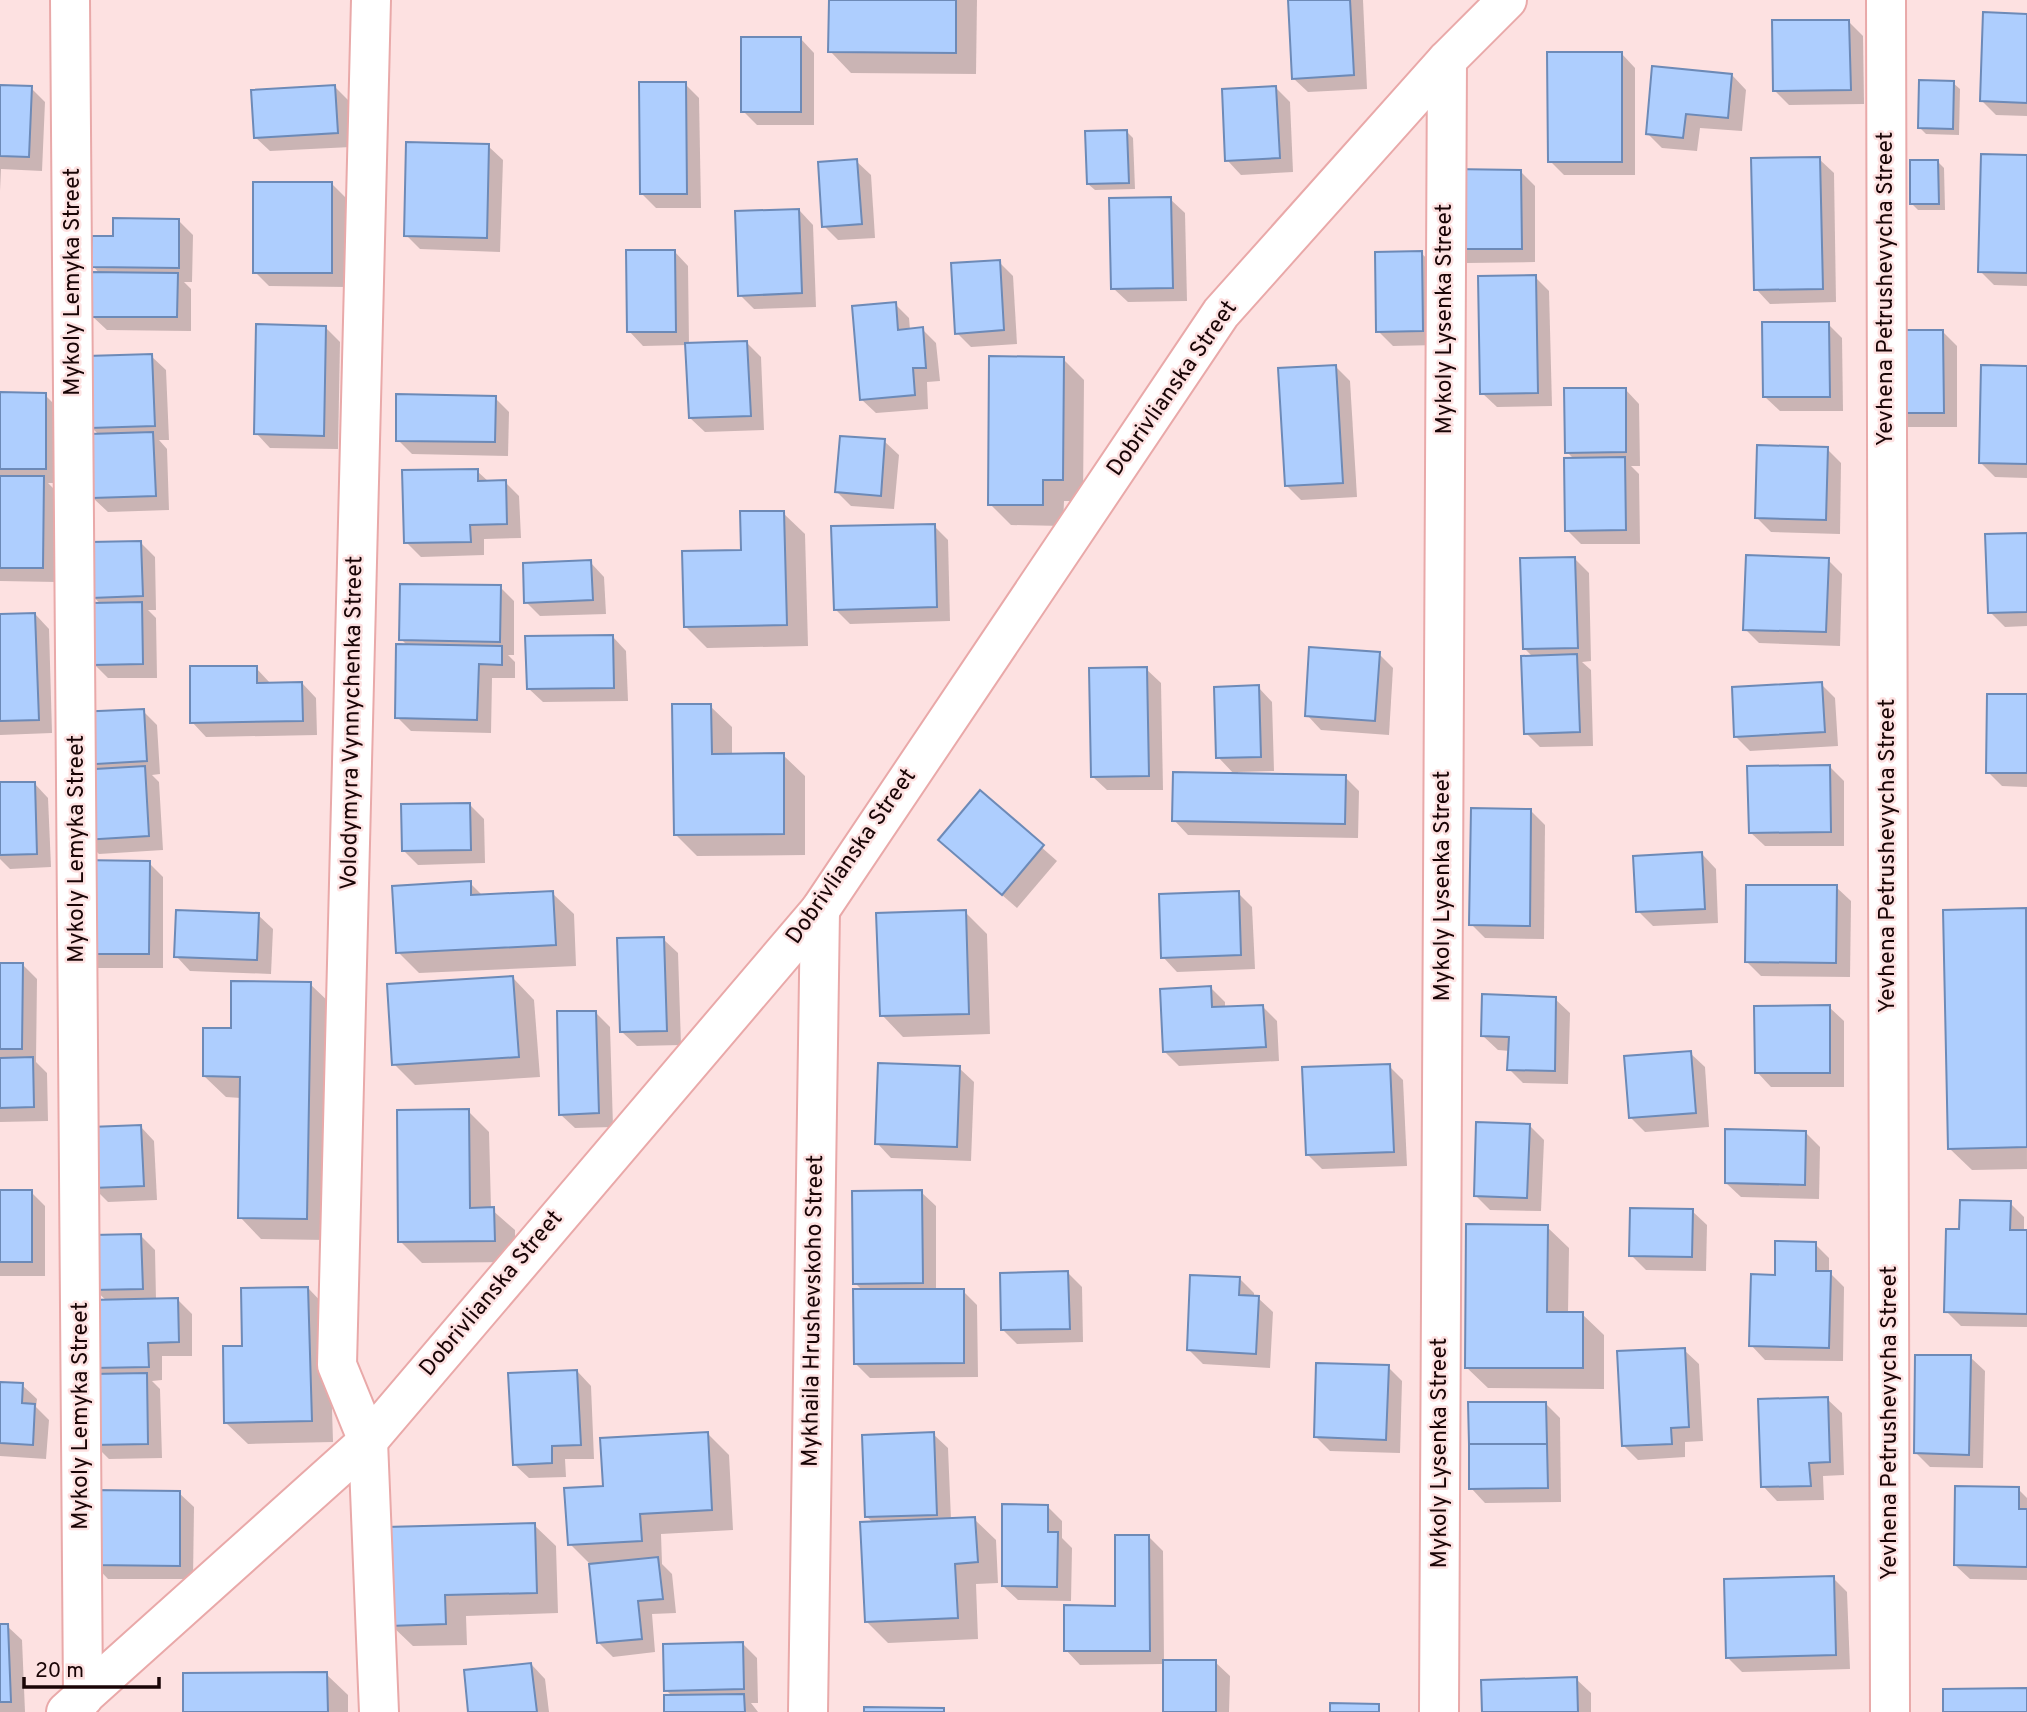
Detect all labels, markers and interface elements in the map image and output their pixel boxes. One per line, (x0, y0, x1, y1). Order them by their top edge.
street label: Yevhena Petrushevycha Street (1872, 132, 1901, 446)
street label: Mykoly Lemyka Street (59, 168, 88, 396)
street label: Mykoly Lysenka Street (1431, 204, 1460, 434)
street label: Dobrivlianska Street (1101, 295, 1245, 483)
street label: Volodymyra Vynnychenka Street (336, 555, 370, 891)
street label: Yevhena Petrushevycha Street (1874, 699, 1903, 1013)
street label: Mykoly Lemyka Street (63, 735, 92, 963)
street label: Dobrivlianska Street (780, 763, 924, 951)
street label: Mykoly Lysenka Street (1429, 771, 1458, 1001)
street label: Mykhaila Hrushevskoho Street (797, 1155, 831, 1467)
street label: Dobrivlianska Street (414, 1205, 570, 1383)
street label: Yevhena Petrushevycha Street (1876, 1266, 1905, 1580)
street label: Mykoly Lemyka Street (67, 1302, 96, 1530)
street label: Mykoly Lysenka Street (1426, 1338, 1455, 1568)
scale bar (24, 1646, 159, 1690)
text: 20 m (35, 1658, 84, 1685)

